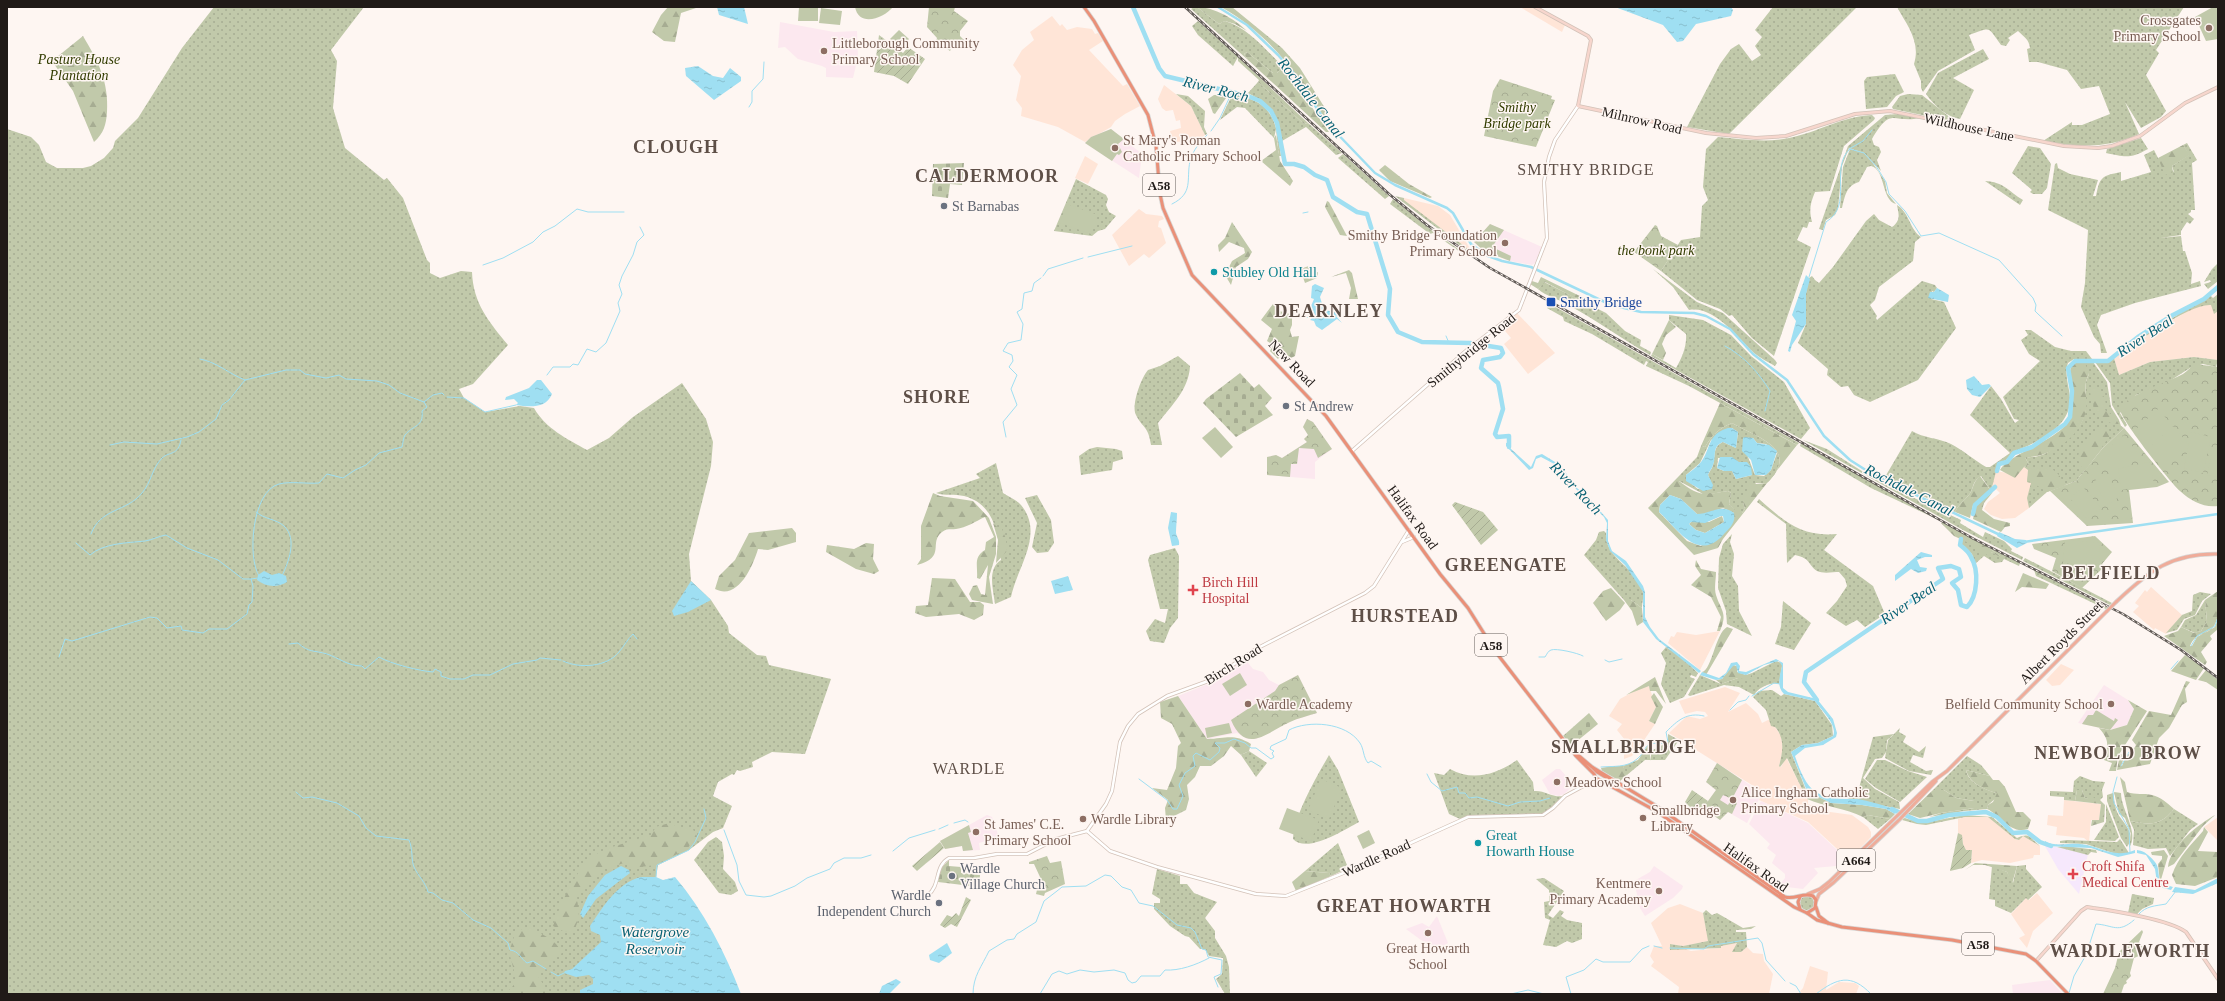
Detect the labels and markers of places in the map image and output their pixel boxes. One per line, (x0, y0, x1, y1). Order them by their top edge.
place label: Crossgates Primary School (2114, 13, 2201, 44)
marker: Crossgates Primary School (2204, 23, 2214, 33)
place label: Littleborough Community Primary School (832, 36, 979, 67)
marker: Littleborough Community Primary School (819, 46, 829, 56)
place label: St Mary's Roman Catholic Primary School (1123, 133, 1262, 164)
marker: St Mary's Roman Catholic Primary School (1110, 143, 1120, 153)
place label: St Barnabas (952, 199, 1019, 214)
marker: St Barnabas (939, 201, 949, 211)
place label: Smithy Bridge Foundation Primary School (1348, 228, 1497, 259)
marker: Smithy Bridge Foundation Primary School (1500, 238, 1510, 248)
place label: Stubley Old Hall (1222, 265, 1317, 280)
marker: Stubley Old Hall (1209, 267, 1219, 277)
place label: Smithy Bridge (1560, 295, 1642, 310)
marker: Smithy Bridge (1545, 296, 1557, 308)
place label: St Andrew (1294, 399, 1354, 414)
marker: St Andrew (1281, 401, 1291, 411)
place label: Birch Hill Hospital (1202, 575, 1258, 606)
marker: Birch Hill Hospital (1187, 584, 1199, 596)
place label: Wardle Academy (1256, 697, 1352, 712)
place label: Belfield Community School (1945, 697, 2103, 712)
marker: Wardle Academy (1243, 699, 1253, 709)
marker: Belfield Community School (2106, 699, 2116, 709)
place label: Meadows School (1565, 775, 1662, 790)
marker: Meadows School (1552, 777, 1562, 787)
place label: Alice Ingham Catholic Primary School (1741, 785, 1869, 816)
marker: Alice Ingham Catholic Primary School (1728, 795, 1738, 805)
place label: Smallbridge Library (1651, 803, 1719, 834)
place label: Wardle Library (1091, 812, 1177, 827)
marker: Smallbridge Library (1638, 813, 1648, 823)
marker: Wardle Library (1078, 814, 1088, 824)
place label: St James' C.E. Primary School (984, 817, 1072, 848)
marker: St James' C.E. Primary School (971, 827, 981, 837)
place label: Great Howarth House (1486, 828, 1574, 859)
marker: Great Howarth House (1473, 838, 1483, 848)
place label: Croft Shifa Medical Centre (2082, 859, 2169, 890)
place label: Wardle Village Church (960, 861, 1045, 892)
marker: Croft Shifa Medical Centre (2067, 868, 2079, 880)
marker: Wardle Village Church (947, 871, 957, 881)
place label: Kentmere Primary Academy (1550, 876, 1651, 907)
marker: Kentmere Primary Academy (1654, 886, 1664, 896)
place label: Wardle Independent Church (817, 888, 931, 919)
marker: Wardle Independent Church (934, 898, 944, 908)
marker: Great Howarth School (1423, 928, 1433, 938)
place label: Great Howarth School (1386, 941, 1470, 972)

